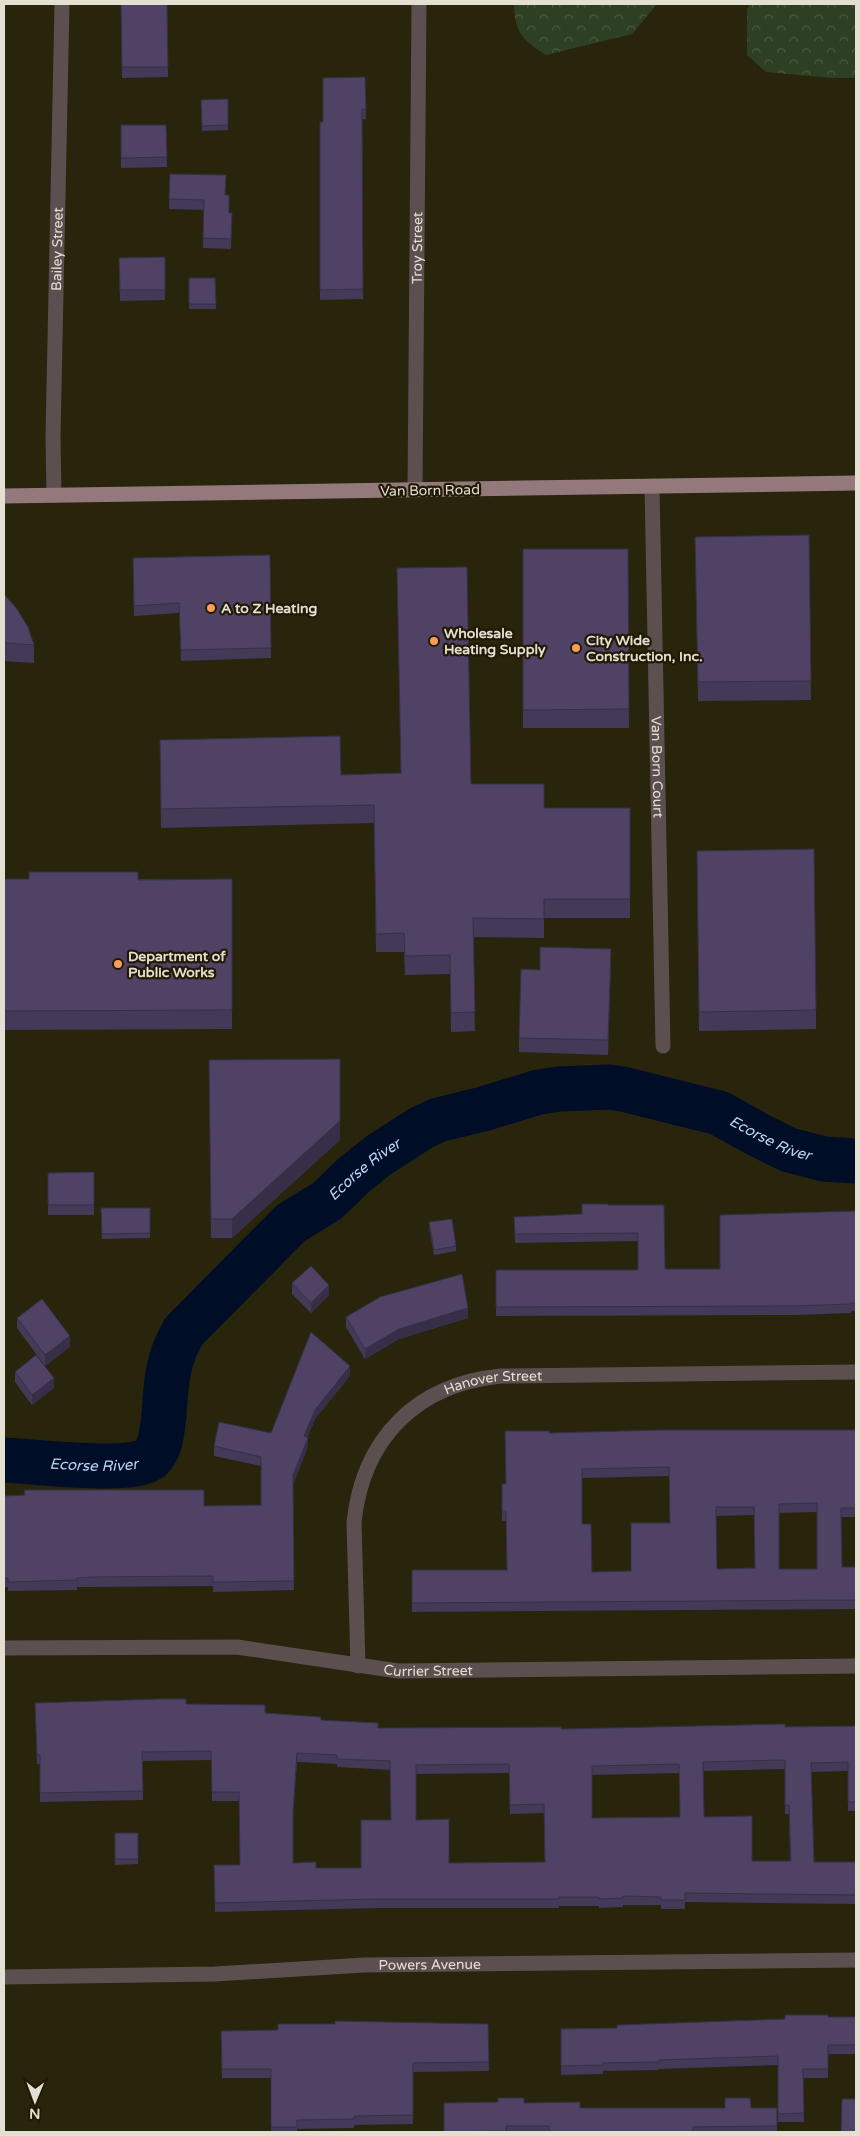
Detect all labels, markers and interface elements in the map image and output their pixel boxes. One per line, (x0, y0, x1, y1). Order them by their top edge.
street label: Bailey Street (48, 206, 67, 291)
street label: Troy Street (409, 211, 426, 284)
street label: Van Born Road (380, 481, 480, 500)
place label: A to Z Heating (221, 600, 317, 617)
marker: A to Z Heating (205, 602, 217, 614)
place label: Wholesale Heating Supply (444, 625, 546, 658)
place label: City Wide Construction, Inc. (586, 632, 703, 665)
marker: Wholesale Heating Supply (428, 635, 440, 647)
marker: City Wide Construction, Inc. (570, 642, 582, 654)
street label: Van Born Court (648, 716, 667, 819)
place label: Department of Public Works (128, 948, 226, 981)
marker: Department of Public Works (112, 958, 124, 970)
water label: Ecorse River (726, 1112, 815, 1165)
water label: Ecorse River (324, 1133, 406, 1204)
street label: Hanover Street (441, 1368, 543, 1398)
water label: Ecorse River (49, 1454, 142, 1475)
street label: Currier Street (382, 1661, 474, 1680)
street label: Powers Avenue (378, 1956, 481, 1974)
north arrow (10, 2076, 60, 2126)
text: N (29, 2105, 41, 2122)

